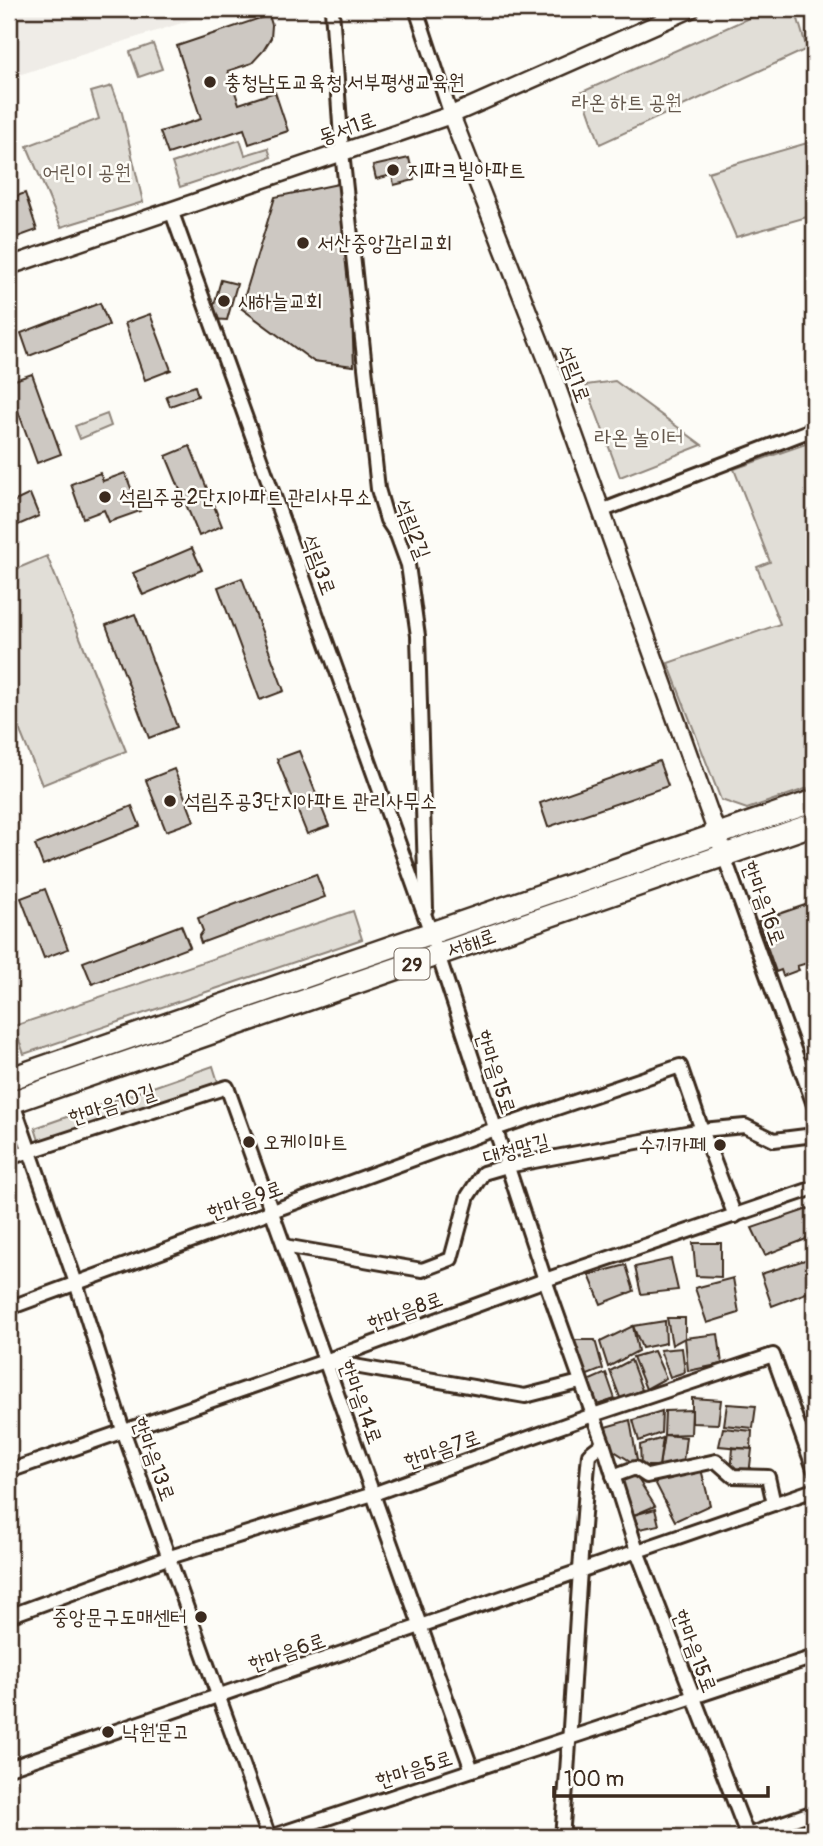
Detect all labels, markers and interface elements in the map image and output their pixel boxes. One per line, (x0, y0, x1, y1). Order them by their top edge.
place label: 충청남도교육청 서부평생교육원 (224, 69, 465, 96)
marker: 충청남도교육청 서부평생교육원 (202, 74, 218, 90)
park label: 라온 하트 공원 (572, 89, 682, 116)
street label: 동서1로 (315, 106, 379, 151)
place label: 지파크빌아파트 (407, 157, 525, 184)
park label: 어린이 공원 (42, 159, 132, 186)
marker: 지파크빌아파트 (385, 162, 401, 178)
place label: 서산중앙감리교회 (317, 230, 452, 257)
marker: 서산중앙감리교회 (295, 235, 311, 251)
place label: 새하늘교회 (238, 288, 323, 315)
marker: 새하늘교회 (216, 293, 232, 309)
street label: 석림1로 (551, 342, 596, 406)
park label: 라온 놀이터 (594, 424, 684, 451)
place label: 석림주공2단지아파트 관리사무소 (119, 484, 372, 511)
marker: 석림주공2단지아파트 관리사무소 (97, 489, 113, 505)
street label: 석림2길 (389, 495, 436, 563)
street label: 석림3로 (295, 531, 342, 599)
place label: 석림주공3단지아파트 관리사무소 (184, 788, 437, 815)
marker: 석림주공3단지아파트 관리사무소 (162, 793, 178, 809)
street label: 한마음16로 (736, 857, 791, 949)
street label: 서해로 (443, 922, 500, 964)
road number: 29 (394, 948, 430, 980)
street label: 한마음15로 (469, 1027, 522, 1118)
street label: 한마음10길 (65, 1078, 159, 1131)
street label: 대청말길 (480, 1128, 552, 1171)
place label: 오케이마트 (263, 1129, 348, 1156)
place label: 수기카페 (638, 1132, 706, 1159)
marker: 오케이마트 (241, 1134, 257, 1150)
marker: 수기카페 (712, 1137, 728, 1153)
street label: 한마음9로 (204, 1174, 287, 1227)
street label: 한마음8로 (364, 1285, 447, 1338)
street label: 한마음14로 (333, 1356, 388, 1448)
street label: 한마음13로 (126, 1413, 181, 1505)
street label: 한마음7로 (401, 1424, 484, 1475)
place label: 중앙문구도매센터 (52, 1604, 187, 1631)
street label: 한마음15로 (666, 1606, 723, 1697)
marker: 중앙문구도매센터 (193, 1609, 209, 1625)
street label: 한마음6로 (245, 1627, 329, 1678)
place label: 낙원문고 (122, 1719, 190, 1746)
marker: 낙원문고 (100, 1724, 116, 1740)
street label: 한마음5로 (372, 1744, 456, 1795)
scale bar (554, 1755, 767, 1799)
text: 100 m (564, 1766, 624, 1793)

